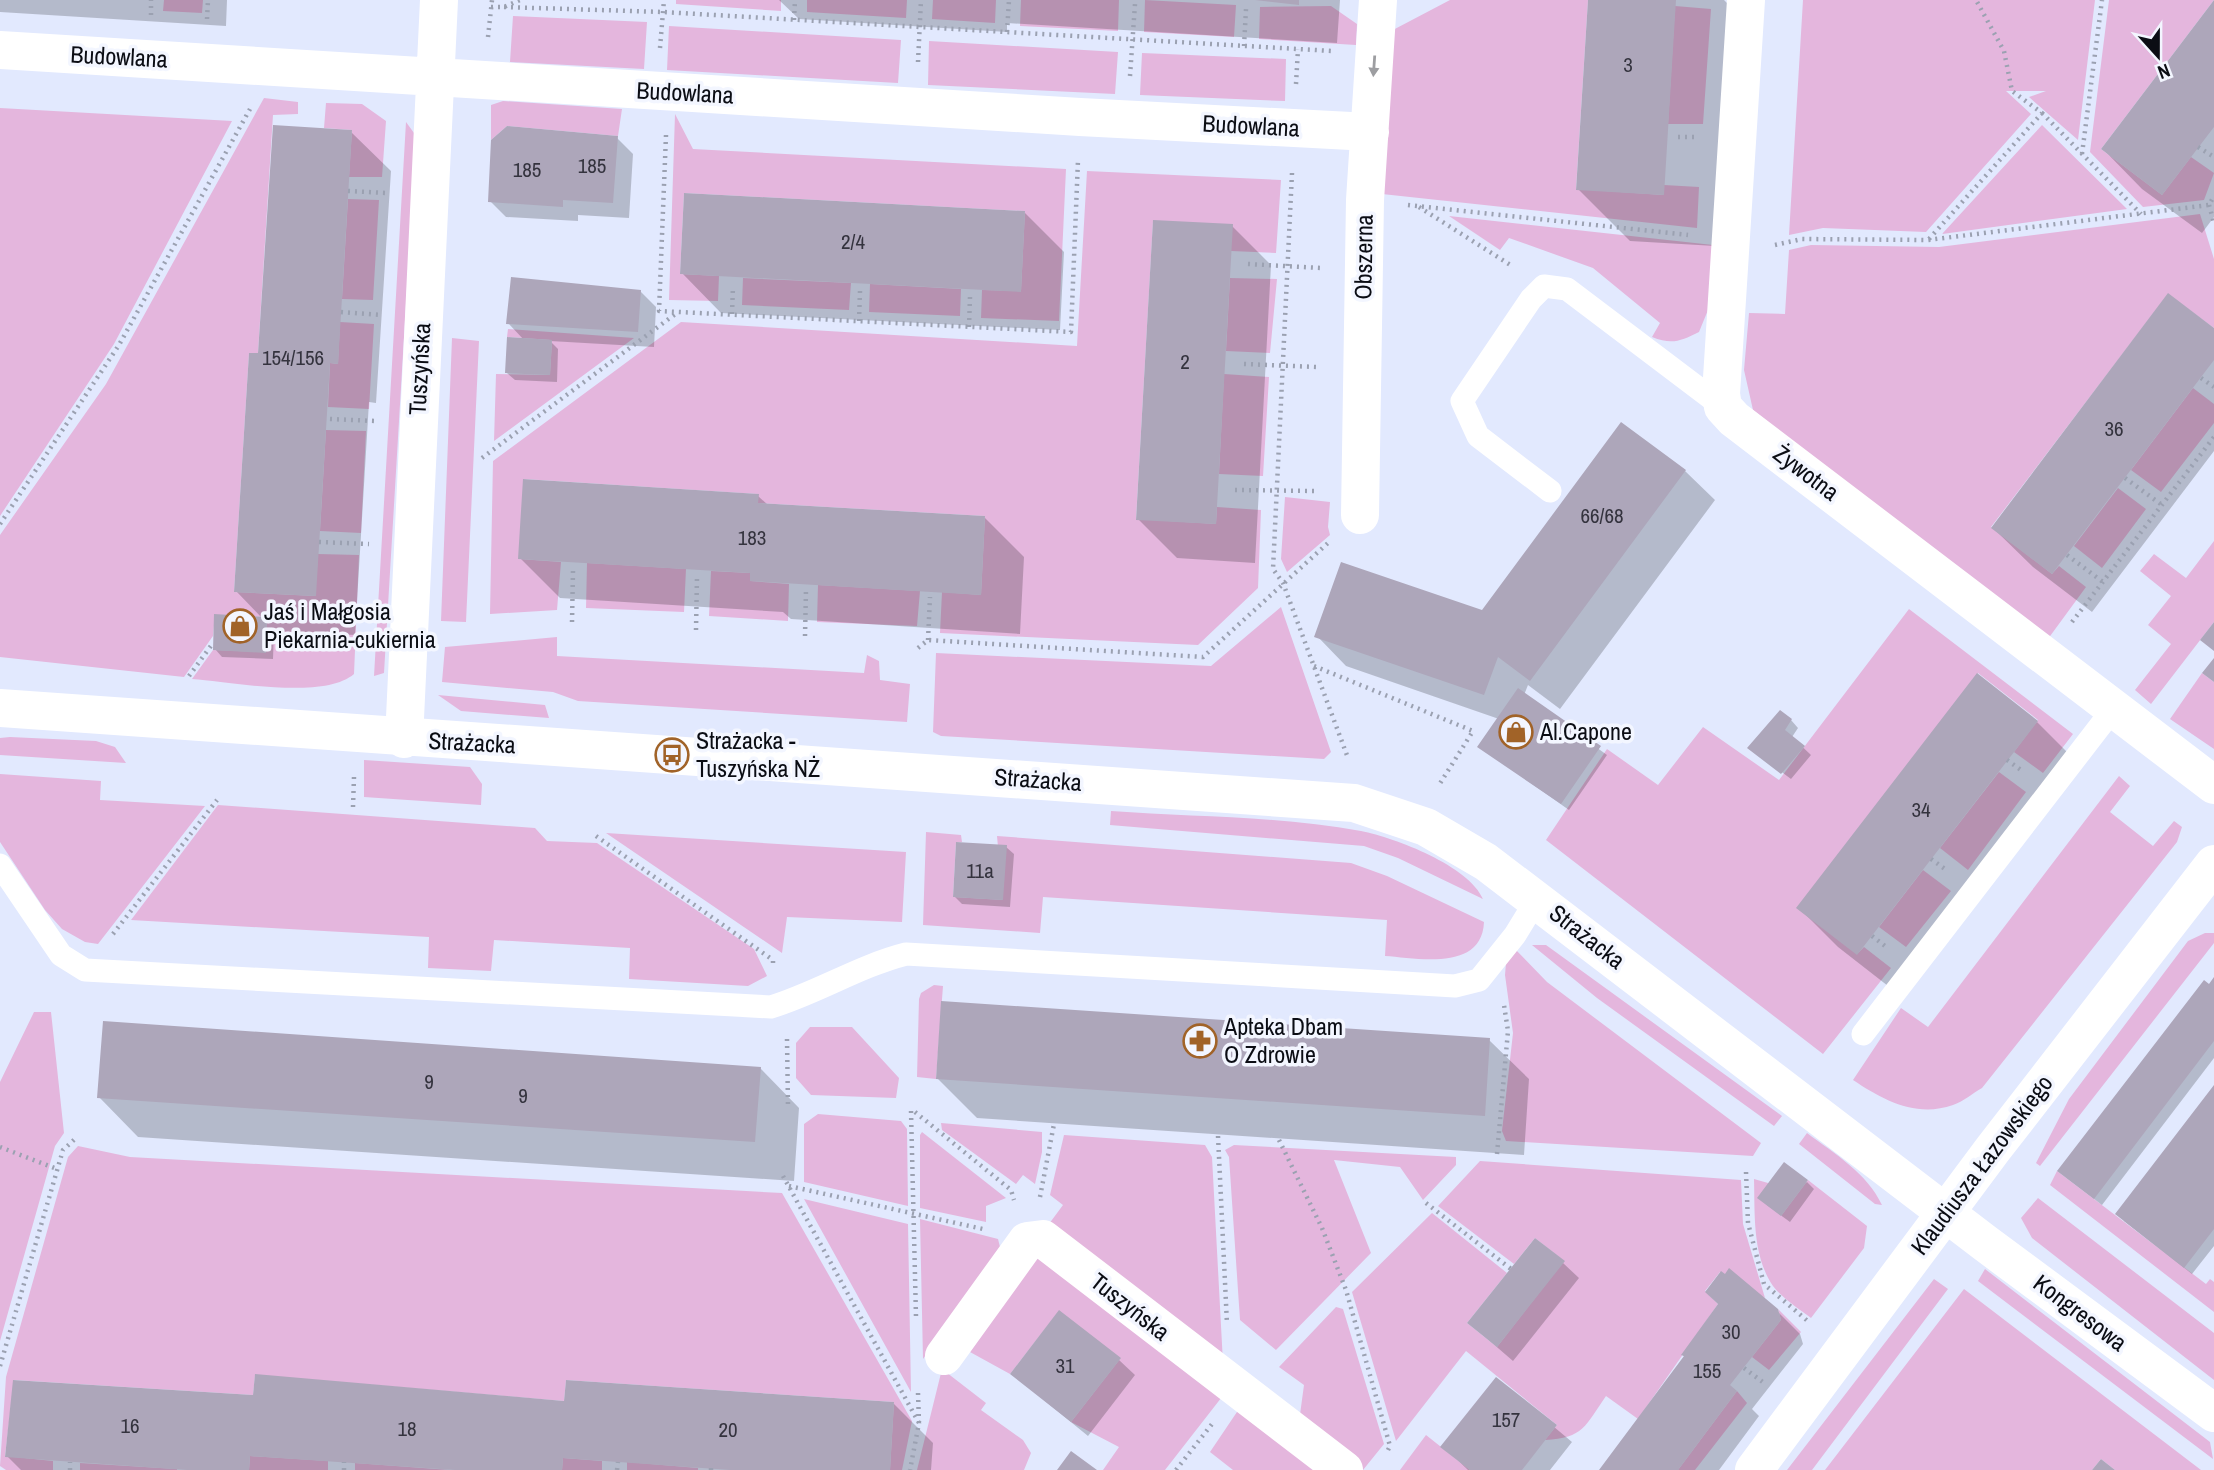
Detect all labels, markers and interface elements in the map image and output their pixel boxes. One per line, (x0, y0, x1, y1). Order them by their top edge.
north arrow (2123, 21, 2193, 91)
street label: Budowlana (70, 37, 169, 75)
house number: 3 (1623, 50, 1633, 79)
one-way arrow (1368, 55, 1379, 77)
text: N (2154, 58, 2174, 86)
street label: Budowlana (636, 73, 735, 111)
street label: Budowlana (1202, 106, 1301, 144)
house number: 185 (578, 151, 606, 180)
house number: 185 (513, 155, 541, 184)
street label: Obszerna (1346, 214, 1380, 300)
house number: 2/4 (841, 227, 865, 256)
street label: Tuszyńska (401, 322, 437, 416)
house number: 154/156 (262, 343, 324, 372)
house number: 2 (1180, 347, 1190, 376)
house number: 36 (2104, 414, 2124, 443)
street label: Żywotna (1767, 437, 1846, 507)
house number: 66/68 (1580, 501, 1624, 530)
house number: 183 (738, 523, 766, 552)
place label: Jaś i Małgosia Piekarnia-cukiernia (264, 595, 436, 655)
shop icon: Jaś i Małgosia Piekarnia-cukiernia (221, 607, 259, 645)
shop icon: Al.Capone (1497, 713, 1535, 751)
place label: Al.Capone (1539, 715, 1632, 747)
street label: Strażacka (428, 724, 517, 760)
place label: Strażacka - Tuszyńska NŻ (696, 724, 820, 784)
bus stop icon: Strażacka - Tuszyńska NŻ (653, 736, 691, 774)
street label: Strażacka (993, 760, 1083, 798)
house number: 34 (1911, 795, 1931, 824)
house number: 11a (966, 856, 994, 885)
street label: Strażacka (1543, 897, 1632, 976)
place label: Apteka Dbam O Zdrowie (1223, 1010, 1343, 1070)
pharmacy icon: Apteka Dbam O Zdrowie (1181, 1022, 1219, 1060)
house number: 9 (424, 1067, 434, 1096)
street label: Klaudiusza Łazowskiego (1903, 1068, 2059, 1261)
house number: 9 (518, 1081, 528, 1110)
street label: Tuszyńska (1084, 1265, 1177, 1347)
street label: Kongresowa (2027, 1267, 2134, 1358)
house number: 30 (1721, 1317, 1741, 1346)
house number: 31 (1055, 1351, 1075, 1380)
house number: 155 (1693, 1356, 1721, 1385)
house number: 157 (1492, 1405, 1520, 1434)
house number: 16 (120, 1411, 140, 1440)
house number: 18 (397, 1414, 417, 1443)
house number: 20 (718, 1415, 738, 1444)

